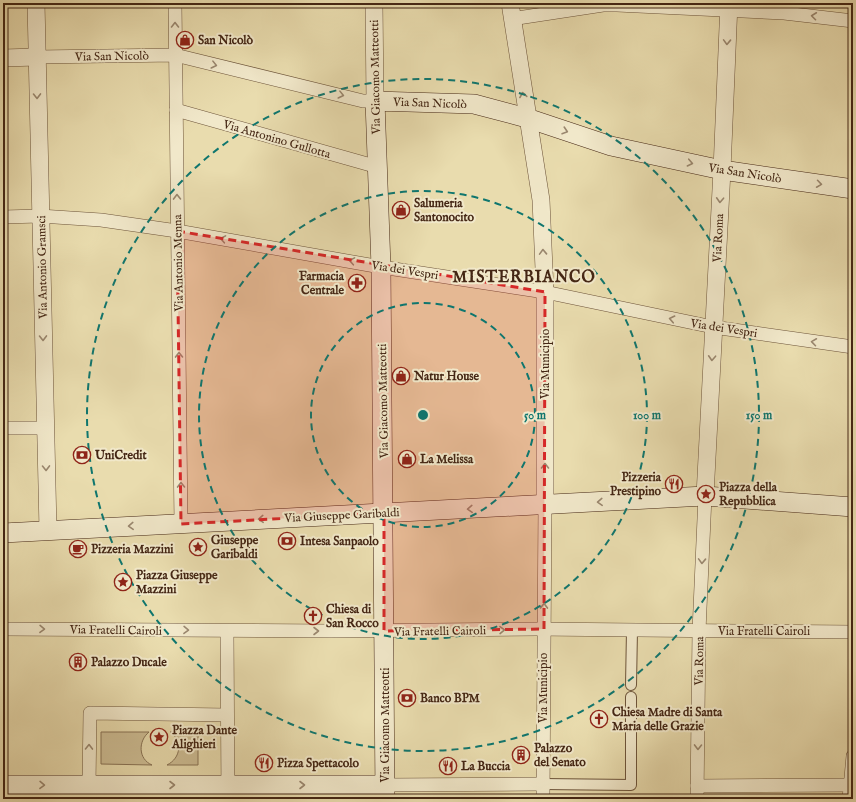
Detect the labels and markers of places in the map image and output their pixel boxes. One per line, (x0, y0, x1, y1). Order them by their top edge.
shop icon: San Nicolò (175, 30, 195, 50)
place label: San Nicolò (198, 33, 254, 48)
place label: Salumeria Santonocito (414, 196, 474, 225)
shop icon: Salumeria Santonocito (391, 200, 411, 220)
place label: Farmacia Centrale (299, 269, 345, 298)
pharmacy icon: Farmacia Centrale (347, 273, 367, 293)
shop icon: Natur House (391, 366, 411, 386)
place label: Natur House (413, 369, 480, 384)
centre of rings (416, 408, 430, 422)
bank icon: UniCredit (72, 445, 92, 465)
place label: UniCredit (94, 448, 147, 463)
shop icon: La Melissa (397, 449, 417, 469)
place label: La Melissa (419, 452, 474, 467)
place label: Pizzeria Prestipino (610, 470, 662, 500)
restaurant icon: Pizzeria Prestipino (664, 474, 684, 494)
place label: Piazza della Repubblica (719, 480, 778, 510)
place icon: Piazza della Repubblica (696, 484, 716, 504)
bank icon: Intesa Sanpaolo (277, 531, 297, 551)
place label: Giuseppe Garibaldi (211, 533, 259, 562)
place label: Intesa Sanpaolo (300, 534, 379, 550)
place icon: Giuseppe Garibaldi (188, 537, 208, 557)
cafe icon: Pizzeria Mazzini (68, 539, 88, 559)
place label: Pizzeria Mazzini (91, 542, 174, 557)
place label: Piazza Giuseppe Mazzini (136, 568, 218, 597)
place icon: Piazza Giuseppe Mazzini (113, 572, 133, 592)
place label: Chiesa di San Rocco (326, 602, 379, 631)
church icon: Chiesa di San Rocco (303, 606, 323, 626)
building icon: Palazzo Ducale (68, 652, 88, 672)
place label: Palazzo Ducale (91, 655, 167, 670)
bank icon: Banco BPM (397, 688, 417, 708)
place label: Banco BPM (420, 691, 481, 706)
place label: Chiesa Madre di Santa Maria delle Grazie (612, 705, 723, 734)
church icon: Chiesa Madre di Santa Maria delle Grazie (589, 709, 609, 729)
place label: Piazza Dante Alighieri (171, 723, 238, 753)
place icon: Piazza Dante Alighieri (149, 727, 169, 747)
place label: Palazzo del Senato (534, 741, 586, 770)
building icon: Palazzo del Senato (511, 745, 531, 765)
restaurant icon: Pizza Spettacolo (254, 753, 274, 773)
place label: Pizza Spettacolo (277, 756, 359, 772)
restaurant icon: La Buccia (438, 756, 458, 776)
place label: La Buccia (460, 759, 511, 774)

